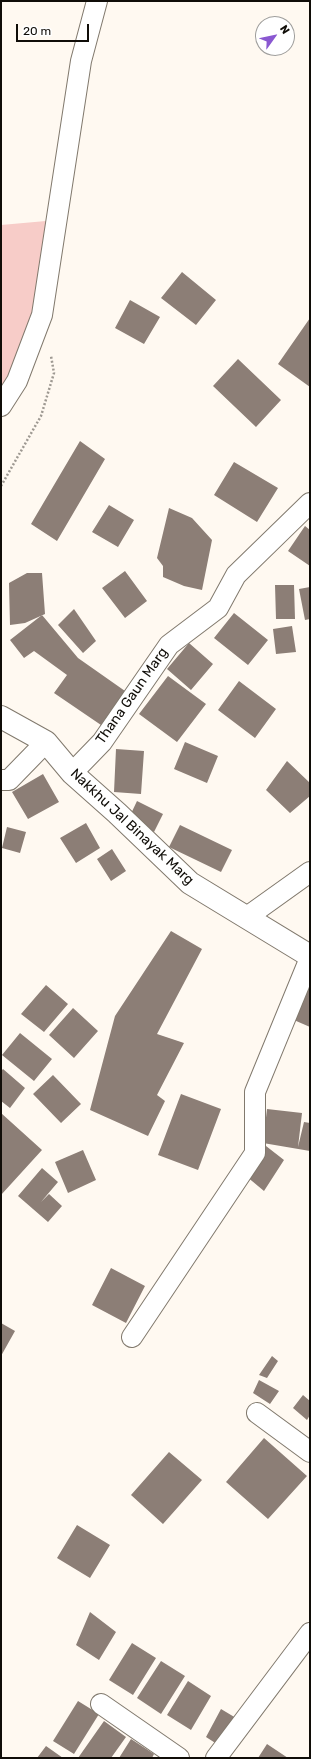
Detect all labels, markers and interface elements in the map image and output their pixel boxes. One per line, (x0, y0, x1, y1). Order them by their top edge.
scale bar (18, 16, 91, 42)
north arrow (255, 16, 295, 56)
text: N (277, 23, 292, 37)
text: 20 m (23, 24, 51, 38)
street label: Thana Gaun Marg (93, 645, 171, 747)
street label: Nakkhu Jal Binayak Marg (67, 765, 197, 889)

